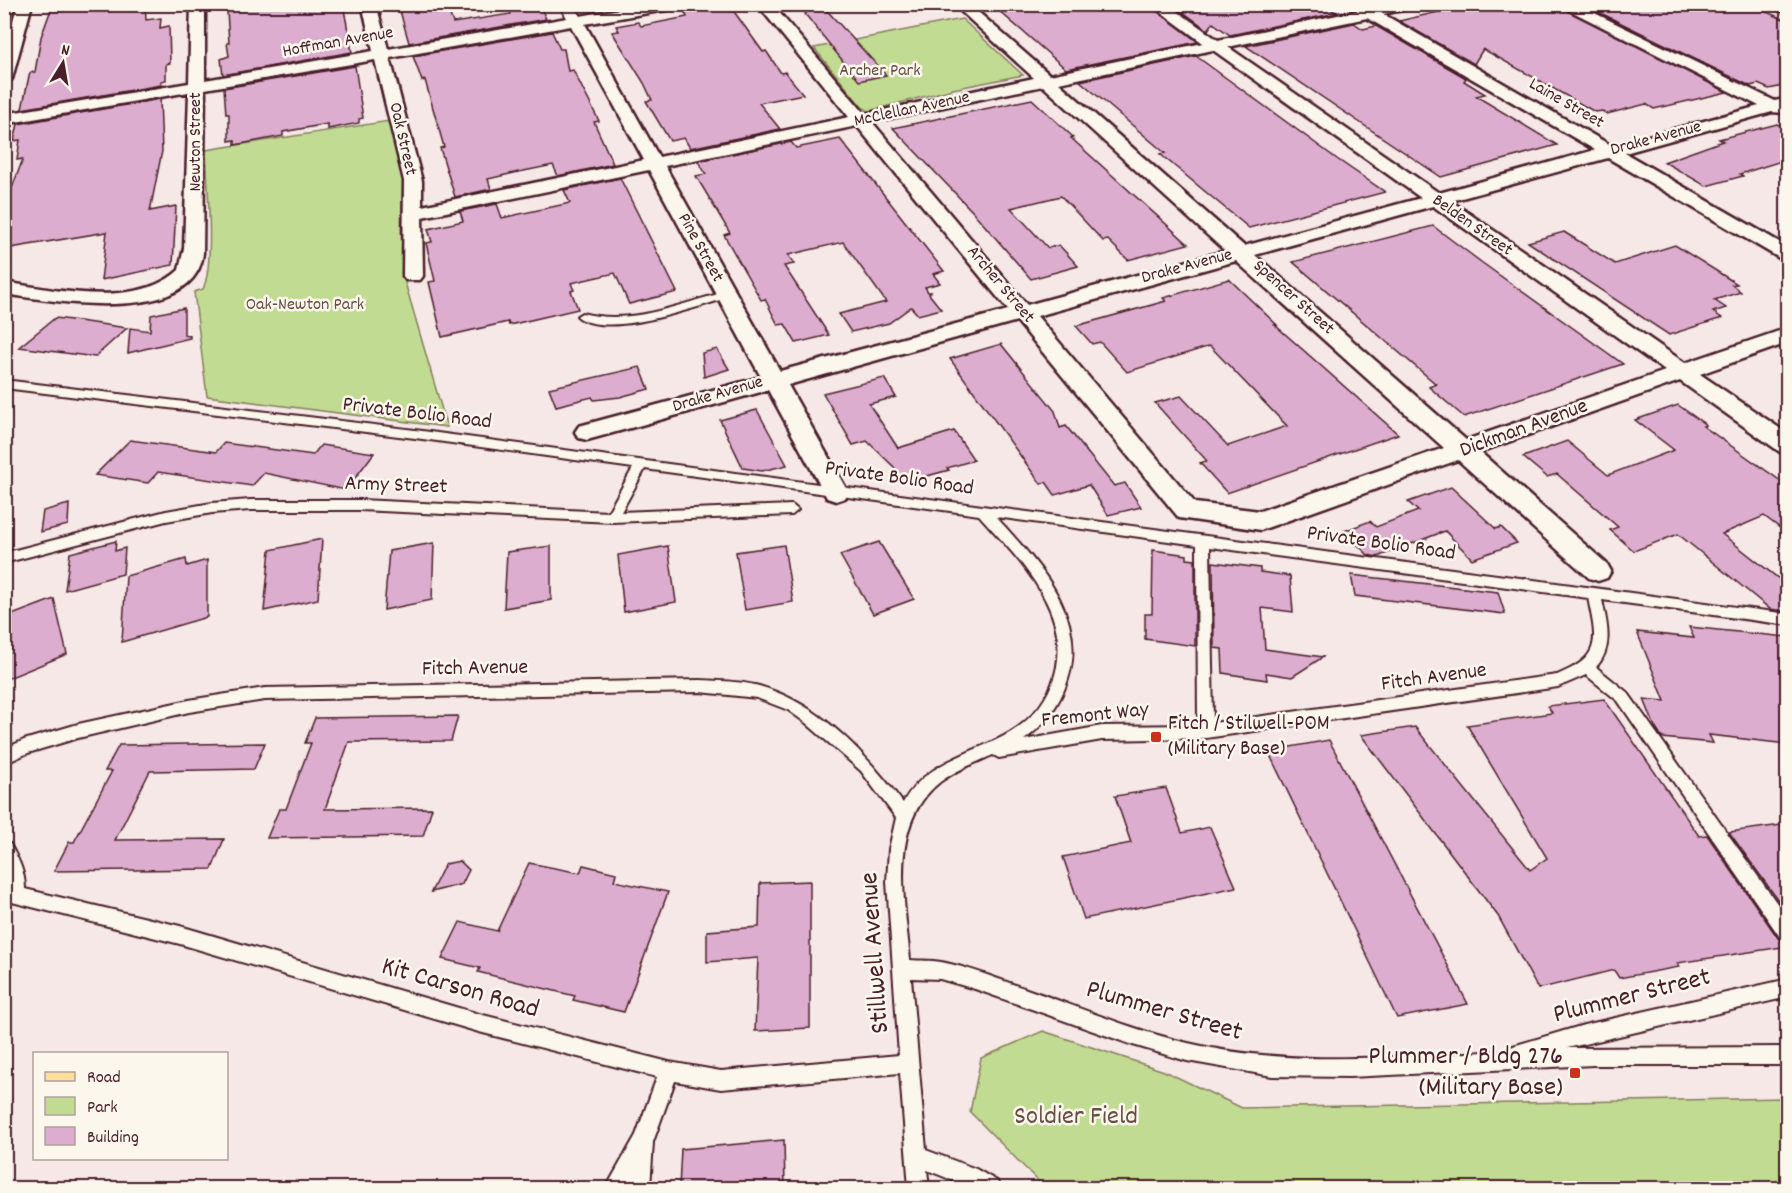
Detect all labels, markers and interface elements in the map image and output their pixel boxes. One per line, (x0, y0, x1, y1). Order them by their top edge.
street label: Hoffman Avenue (281, 21, 395, 65)
north arrow (33, 33, 93, 93)
text: N (59, 39, 72, 63)
park label: Archer Park (839, 59, 921, 84)
street label: Laine Street (1524, 72, 1609, 136)
street label: McClellan Avenue (852, 86, 972, 134)
street label: Newton Street (184, 92, 209, 192)
street label: Oak Street (381, 100, 423, 178)
street label: Drake Avenue (1608, 115, 1704, 163)
street label: Belden Street (1427, 189, 1518, 263)
street label: Pine Street (671, 209, 729, 287)
street label: Archer Street (960, 241, 1040, 329)
street label: Drake Avenue (1139, 243, 1235, 291)
street label: Spencer Street (1247, 255, 1340, 342)
park label: Oak-Newton Park (246, 293, 364, 318)
street label: Drake Avenue (670, 370, 766, 420)
street label: Private Bolio Road (341, 389, 493, 439)
street label: Dickman Avenue (1456, 392, 1592, 466)
street label: Private Bolio Road (823, 453, 975, 505)
street label: Army Street (344, 469, 448, 503)
street label: Private Bolio Road (1305, 518, 1457, 570)
street label: Fitch Avenue (422, 653, 528, 685)
street label: Fitch Avenue (1379, 655, 1489, 701)
street label: Fremont Way (1040, 695, 1151, 737)
place label: Fitch / Stilwell-POM (Military Base) (1168, 709, 1330, 765)
marker: Fitch / Stilwell-POM (Military Base) (1149, 730, 1163, 744)
street label: Stillwell Avenue (851, 871, 901, 1035)
street label: Kit Carson Road (377, 948, 543, 1030)
street label: Plummer Street (1549, 959, 1715, 1035)
street label: Plummer Street (1081, 971, 1247, 1053)
place label: Plummer / Bldg 276 (Military Base) (1368, 1038, 1563, 1108)
legend (33, 1052, 228, 1160)
text: Road (87, 1066, 121, 1091)
marker: Plummer / Bldg 276 (Military Base) (1568, 1066, 1582, 1080)
text: Park (87, 1096, 118, 1121)
park label: Soldier Field (1014, 1098, 1138, 1137)
text: Building (87, 1126, 139, 1151)

